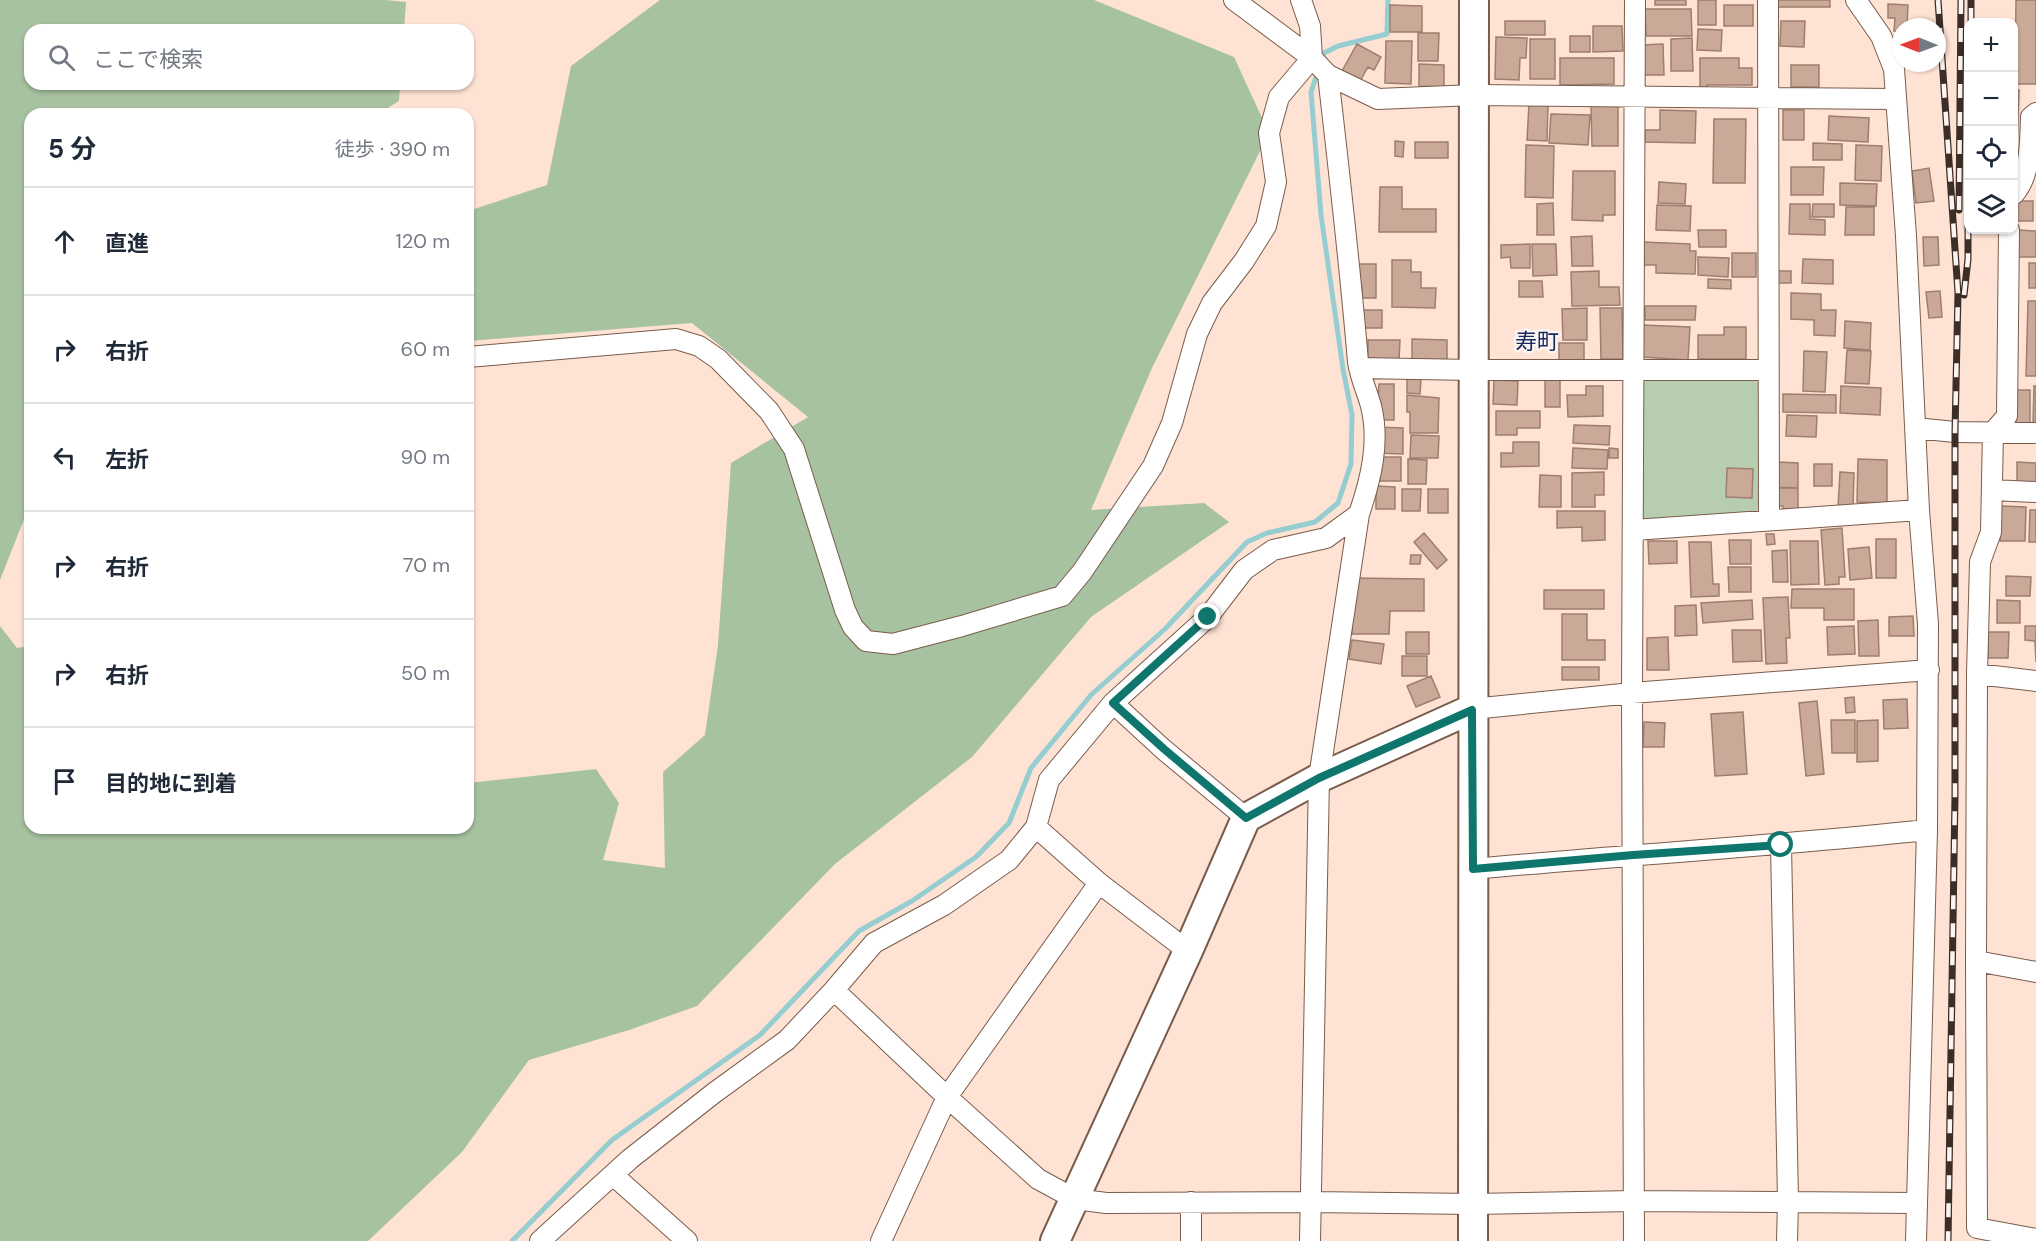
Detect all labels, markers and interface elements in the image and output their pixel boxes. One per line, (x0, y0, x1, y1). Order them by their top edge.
north arrow (1892, 18, 1946, 72)
map controls (1964, 18, 2018, 234)
button: + (1964, 18, 2018, 72)
search box (24, 24, 474, 90)
icon: search (45, 41, 78, 74)
text: ここで検索 (93, 45, 203, 74)
button: − (1964, 72, 2018, 126)
button: locate (1964, 126, 2018, 180)
text: 5 分 (48, 132, 96, 166)
text: 徒歩 · 390 m (335, 136, 450, 162)
button: layers (1964, 180, 2018, 234)
icon: ahead (48, 225, 81, 258)
text: 120 m (396, 228, 450, 254)
text: 直進 (105, 229, 149, 258)
district label: 寿町 (1515, 327, 1559, 356)
icon: right (48, 333, 81, 366)
text: 60 m (401, 336, 450, 362)
text: 右折 (105, 337, 149, 366)
icon: left (48, 441, 81, 474)
text: 90 m (401, 444, 450, 470)
text: 左折 (105, 445, 149, 474)
icon: right (48, 549, 81, 582)
text: 70 m (403, 552, 450, 578)
text: 右折 (105, 553, 149, 582)
route end (1194, 603, 1220, 629)
icon: right (48, 657, 81, 690)
text: 50 m (401, 660, 450, 686)
text: 右折 (105, 661, 149, 690)
icon: arrive (48, 765, 81, 798)
text: 目的地に到着 (105, 769, 237, 798)
route start (1767, 831, 1793, 857)

